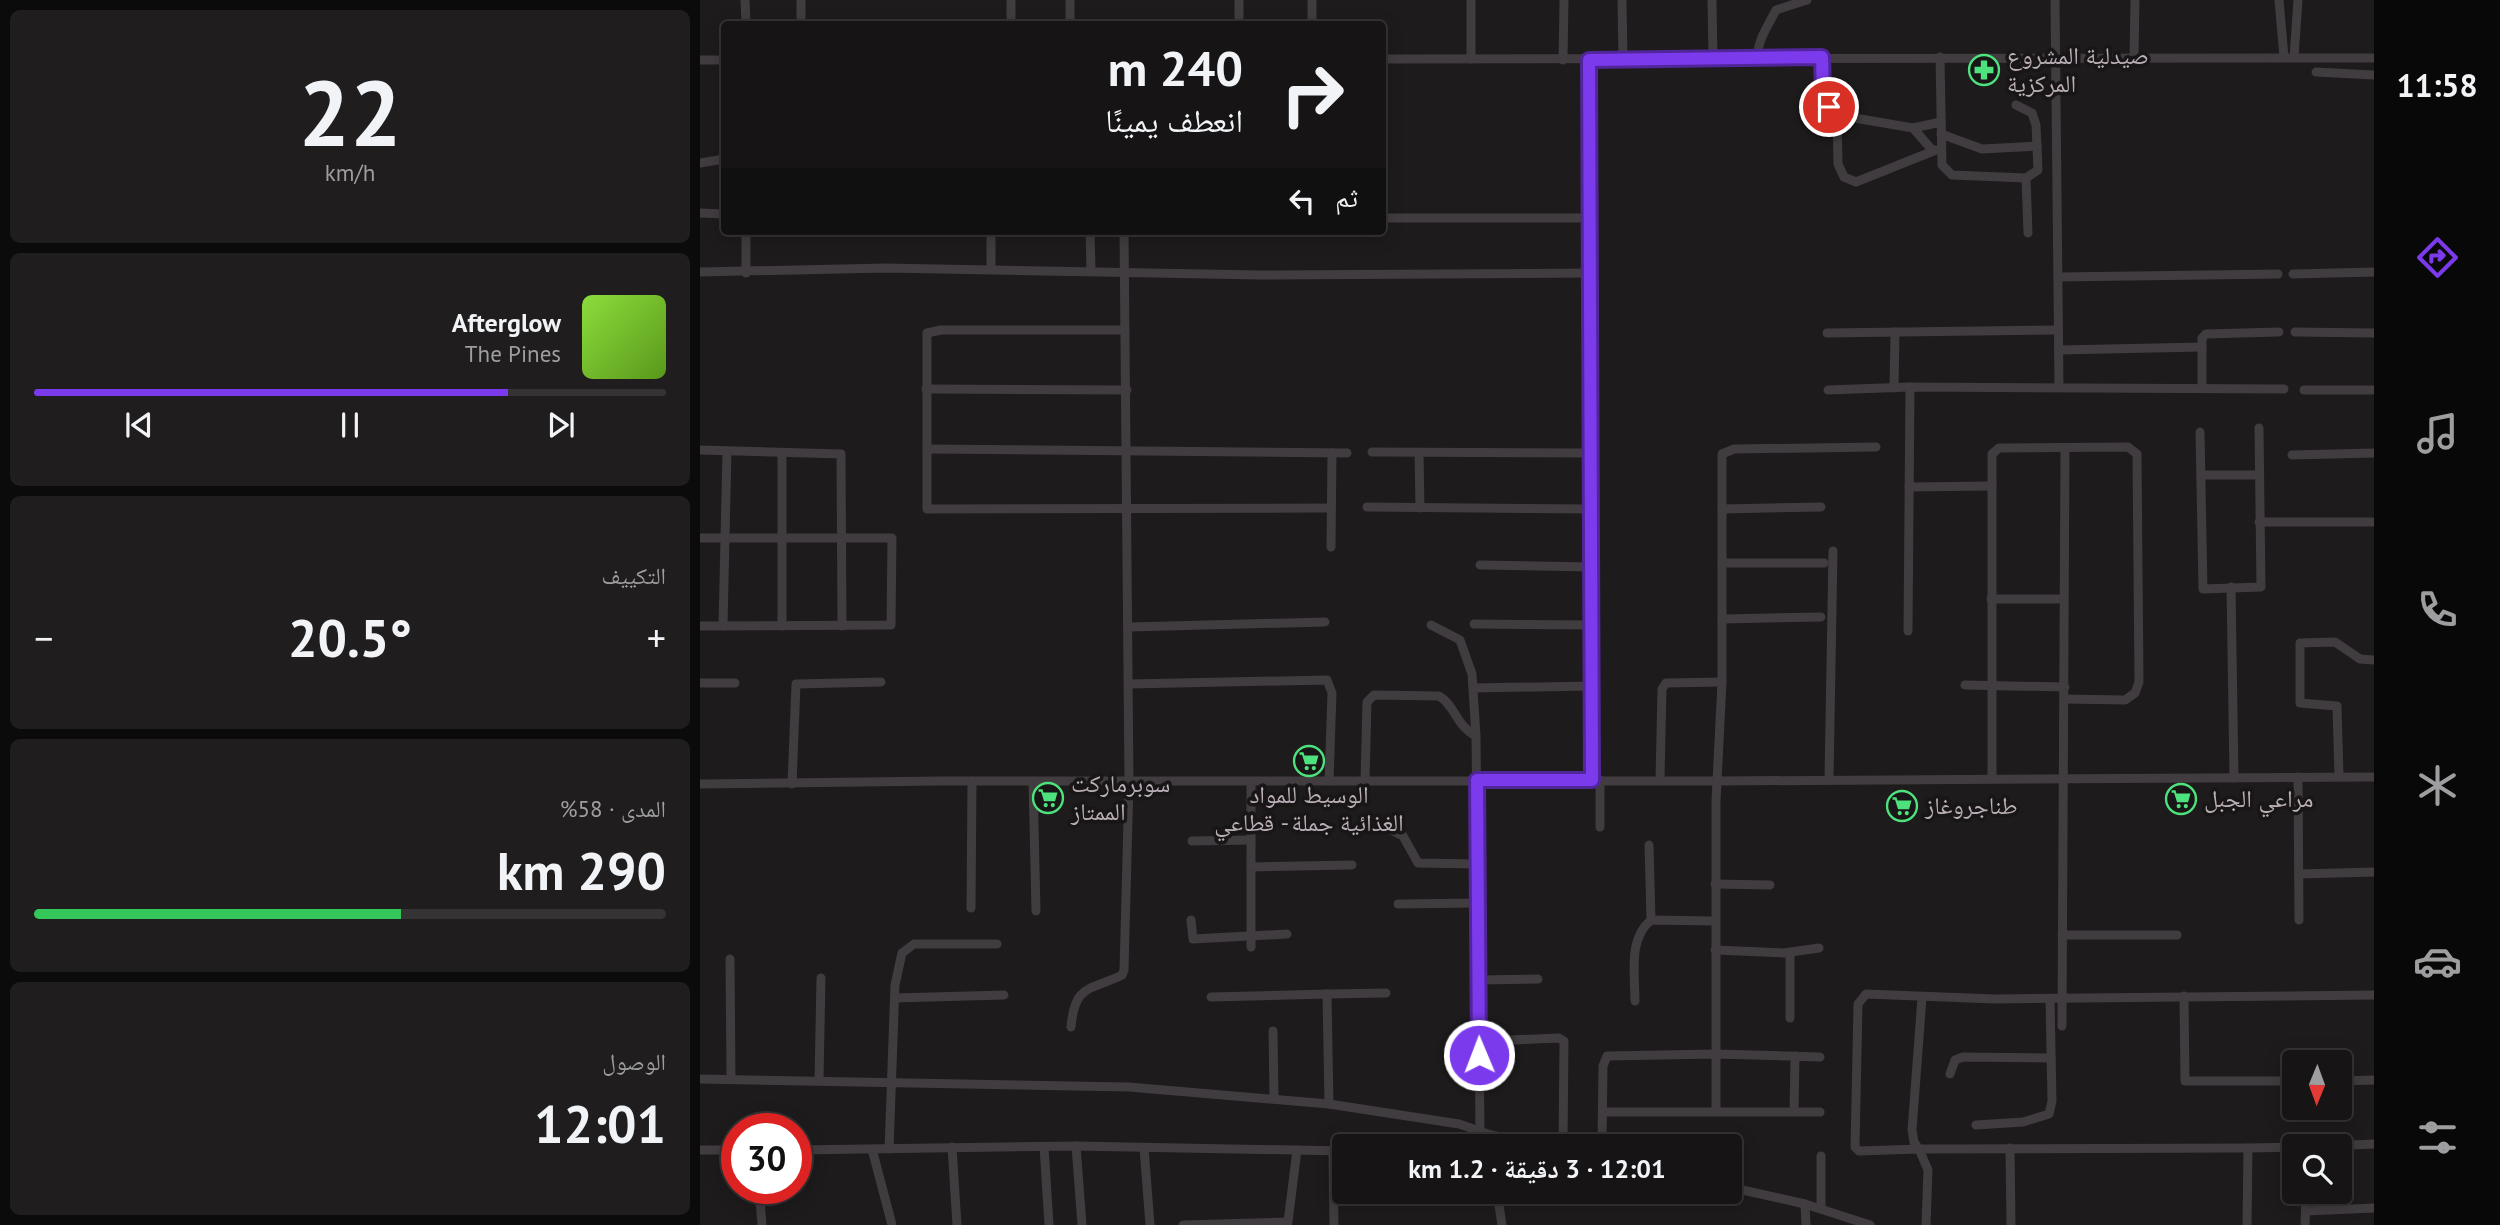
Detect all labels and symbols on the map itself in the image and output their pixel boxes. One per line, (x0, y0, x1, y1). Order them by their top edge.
place label: صيدلية المشروع المركزية (2007, 40, 2149, 99)
pharmacy icon: صيدلية المشروع المركزية (1967, 53, 2001, 87)
pin (1799, 77, 1859, 137)
supermarket icon: الوسيط للمواد الغذائية جملة - قطاعي (1292, 744, 1326, 778)
place label: سوبرماركت الممتاز (1070, 768, 1170, 827)
place label: الوسيط للمواد الغذائية جملة - قطاعي (1214, 779, 1404, 842)
supermarket icon: سوبرماركت الممتاز (1031, 781, 1065, 815)
supermarket icon: مراعي الجبل (2164, 782, 2198, 816)
place label: مراعي الجبل (2204, 783, 2313, 818)
supermarket icon: طناجروغاز (1885, 789, 1919, 823)
place label: طناجروغاز (1924, 790, 2018, 821)
position arrow (1442, 1018, 1516, 1092)
north arrow (2282, 1050, 2352, 1120)
speed limit sign: 30 (721, 1113, 812, 1204)

